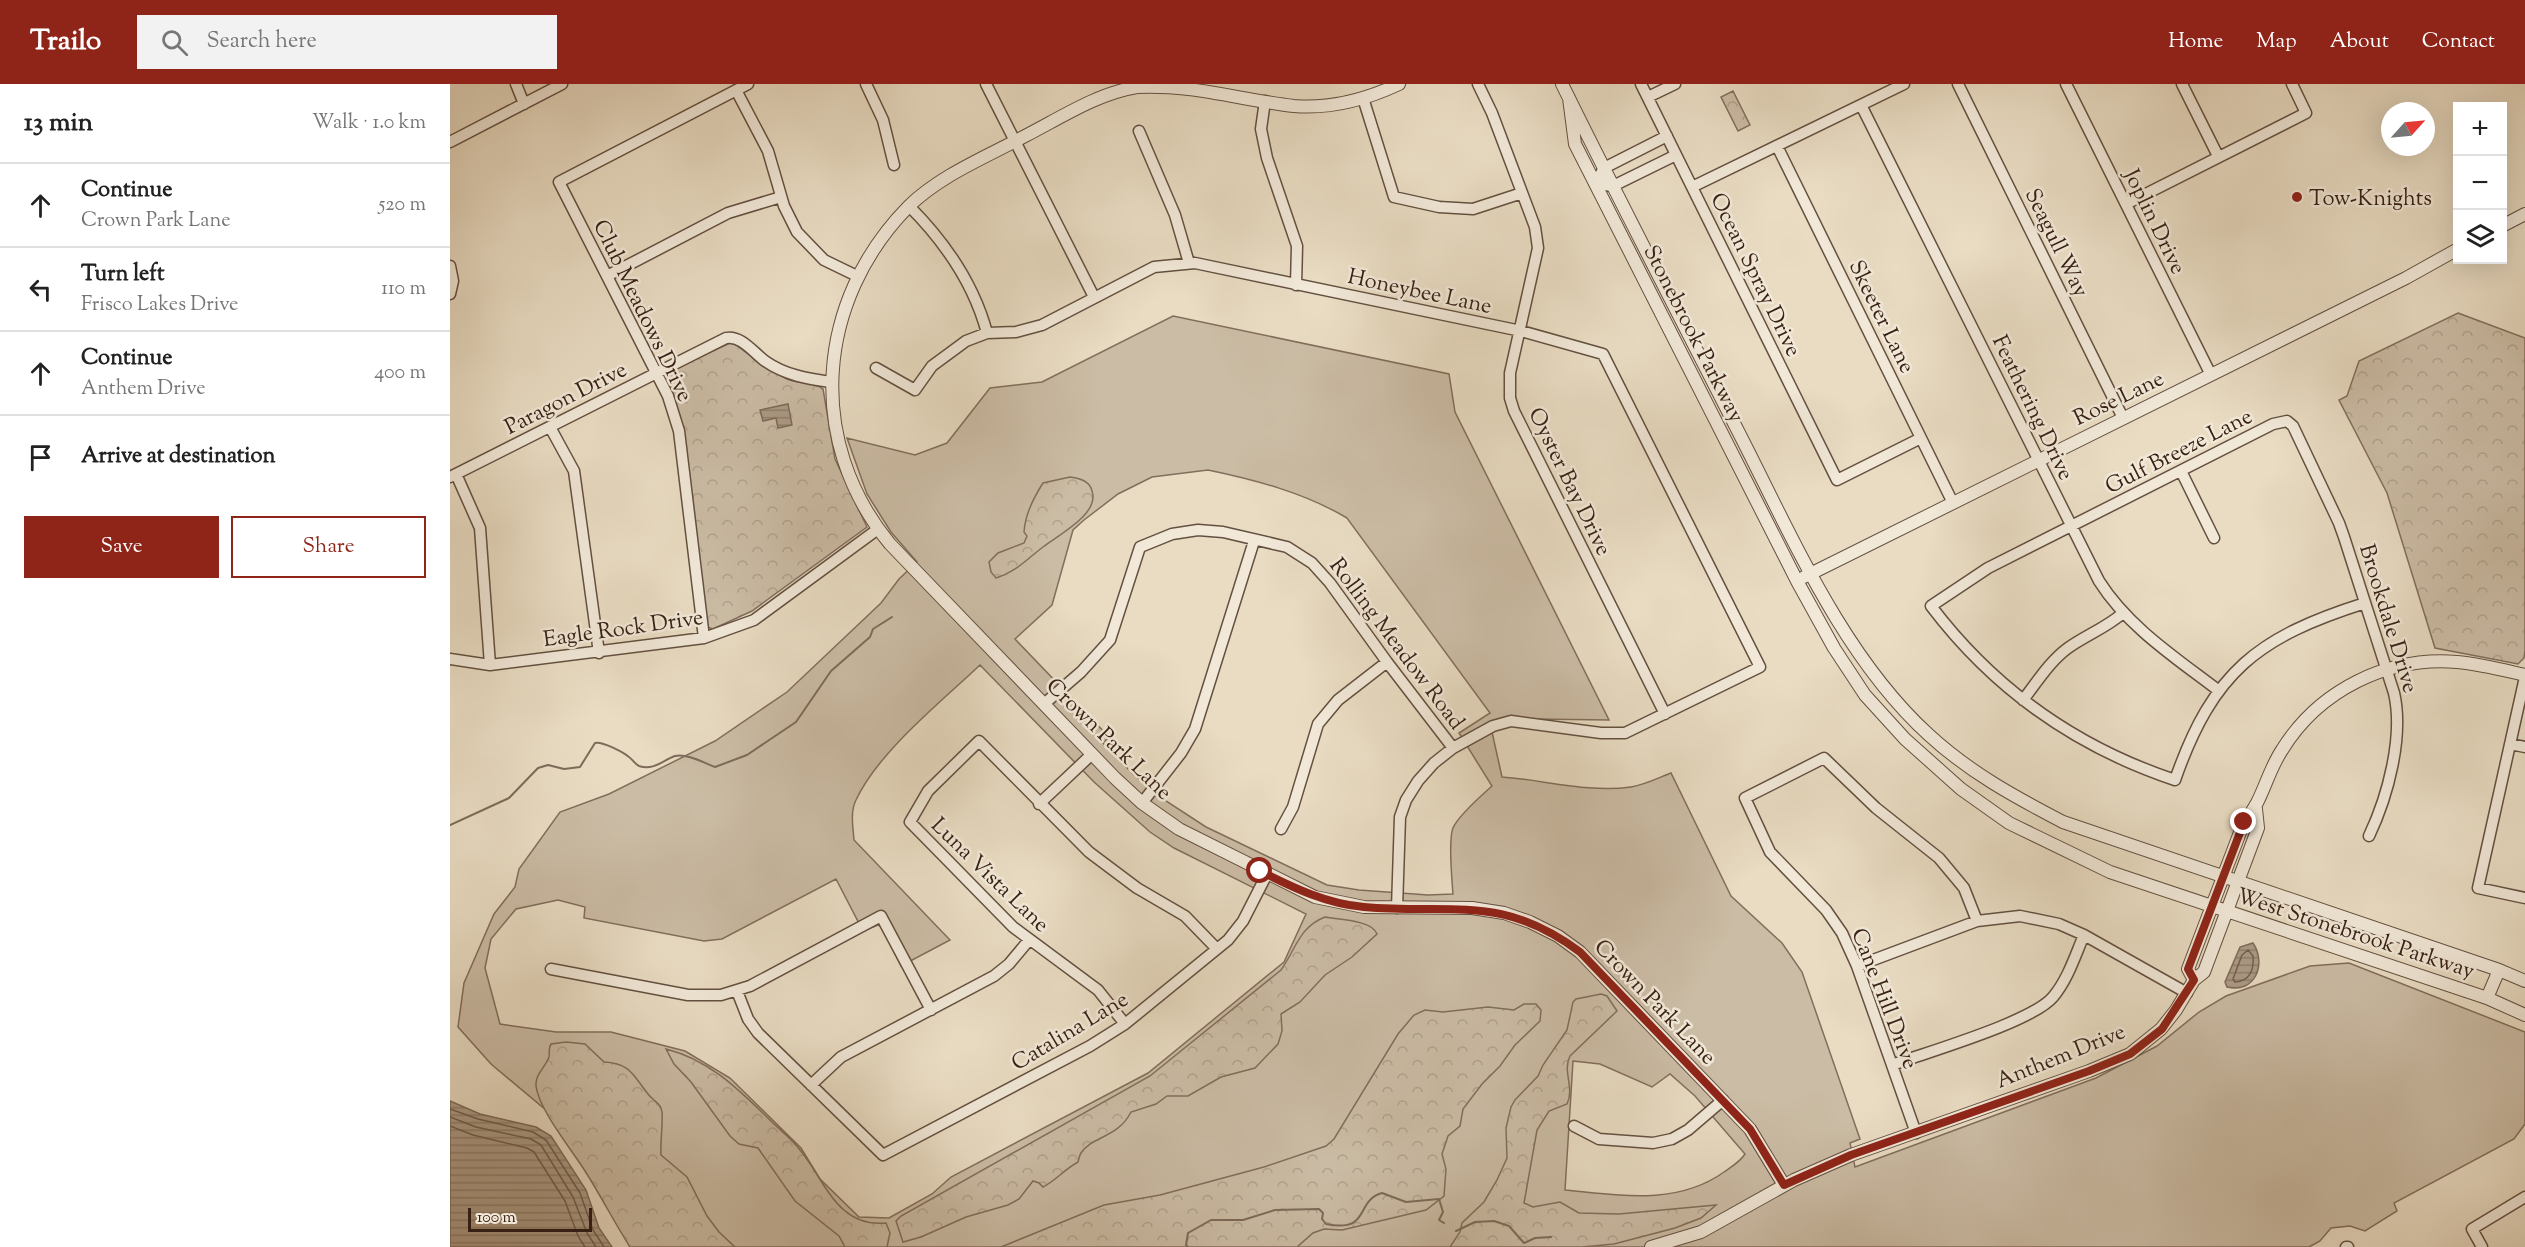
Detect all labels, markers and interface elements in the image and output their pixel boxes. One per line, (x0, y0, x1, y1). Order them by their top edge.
search box (137, 15, 557, 69)
text: Trailo (30, 22, 101, 62)
icon: search (158, 26, 191, 59)
text: Search here (206, 26, 317, 58)
text: Home (2168, 27, 2223, 57)
text: Map (2256, 27, 2297, 57)
text: About (2330, 27, 2389, 57)
text: Contact (2422, 27, 2495, 57)
north arrow (2381, 102, 2435, 156)
map controls (2453, 102, 2507, 264)
button: + (2453, 102, 2507, 156)
text: 13 min (24, 105, 93, 142)
text: Walk · 1.0 km (312, 109, 426, 138)
button: − (2453, 156, 2507, 210)
street label: Joplin Drive (2114, 163, 2193, 280)
text: Continue (81, 175, 172, 207)
street label: Seagull Way (2015, 183, 2095, 303)
place label: Tow-Knights (2309, 184, 2432, 216)
street label: Ocean Spray Drive (1701, 188, 1808, 363)
icon: ahead (24, 189, 57, 222)
marker: Tow-Knights (2290, 190, 2304, 204)
text: 520 m (378, 191, 426, 220)
text: Crown Park Lane (81, 207, 230, 236)
button: layers (2453, 210, 2507, 264)
street label: Club Meadows Drive (583, 215, 699, 408)
street label: Stonebrook Parkway (1634, 240, 1751, 429)
street label: Skeeter Lane (1839, 255, 1922, 379)
text: Turn left (81, 259, 164, 291)
street label: Honeybee Lane (1344, 262, 1494, 324)
icon: left (24, 273, 57, 306)
text: 110 m (381, 275, 426, 304)
text: Frisco Lakes Drive (81, 291, 238, 320)
street label: Feathering Drive (1982, 330, 2080, 486)
text: Continue (81, 343, 172, 375)
street label: Paragon Drive (500, 355, 633, 444)
icon: ahead (24, 357, 57, 390)
text: 400 m (374, 359, 426, 388)
street label: Rose Lane (2069, 364, 2170, 435)
text: Anthem Drive (81, 375, 205, 404)
street label: Gulf Breeze Lane (2100, 402, 2259, 504)
street label: Oyster Bay Drive (1519, 403, 1618, 562)
icon: arrive (24, 441, 57, 474)
text: Arrive at destination (81, 441, 276, 473)
button: Save (24, 516, 219, 578)
button: Share (231, 516, 426, 578)
street label: Brookdale Drive (2349, 541, 2425, 697)
street label: Rolling Meadow Road (1320, 552, 1471, 737)
street label: Eagle Rock Drive (541, 603, 706, 657)
street label: Crown Park Lane (1038, 672, 1178, 809)
route end (2230, 808, 2256, 834)
street label: Luna Vista Lane (922, 811, 1055, 941)
route start (1246, 857, 1272, 883)
street label: West Stonebrook Parkway (2232, 881, 2478, 989)
street label: Cane Hill Drive (1842, 924, 1925, 1074)
street label: Crown Park Lane (1585, 933, 1722, 1073)
street label: Catalina Lane (1006, 985, 1135, 1080)
street label: Anthem Drive (1992, 1017, 2131, 1098)
scale bar (468, 1205, 592, 1232)
text: 100 m (477, 1207, 516, 1230)

